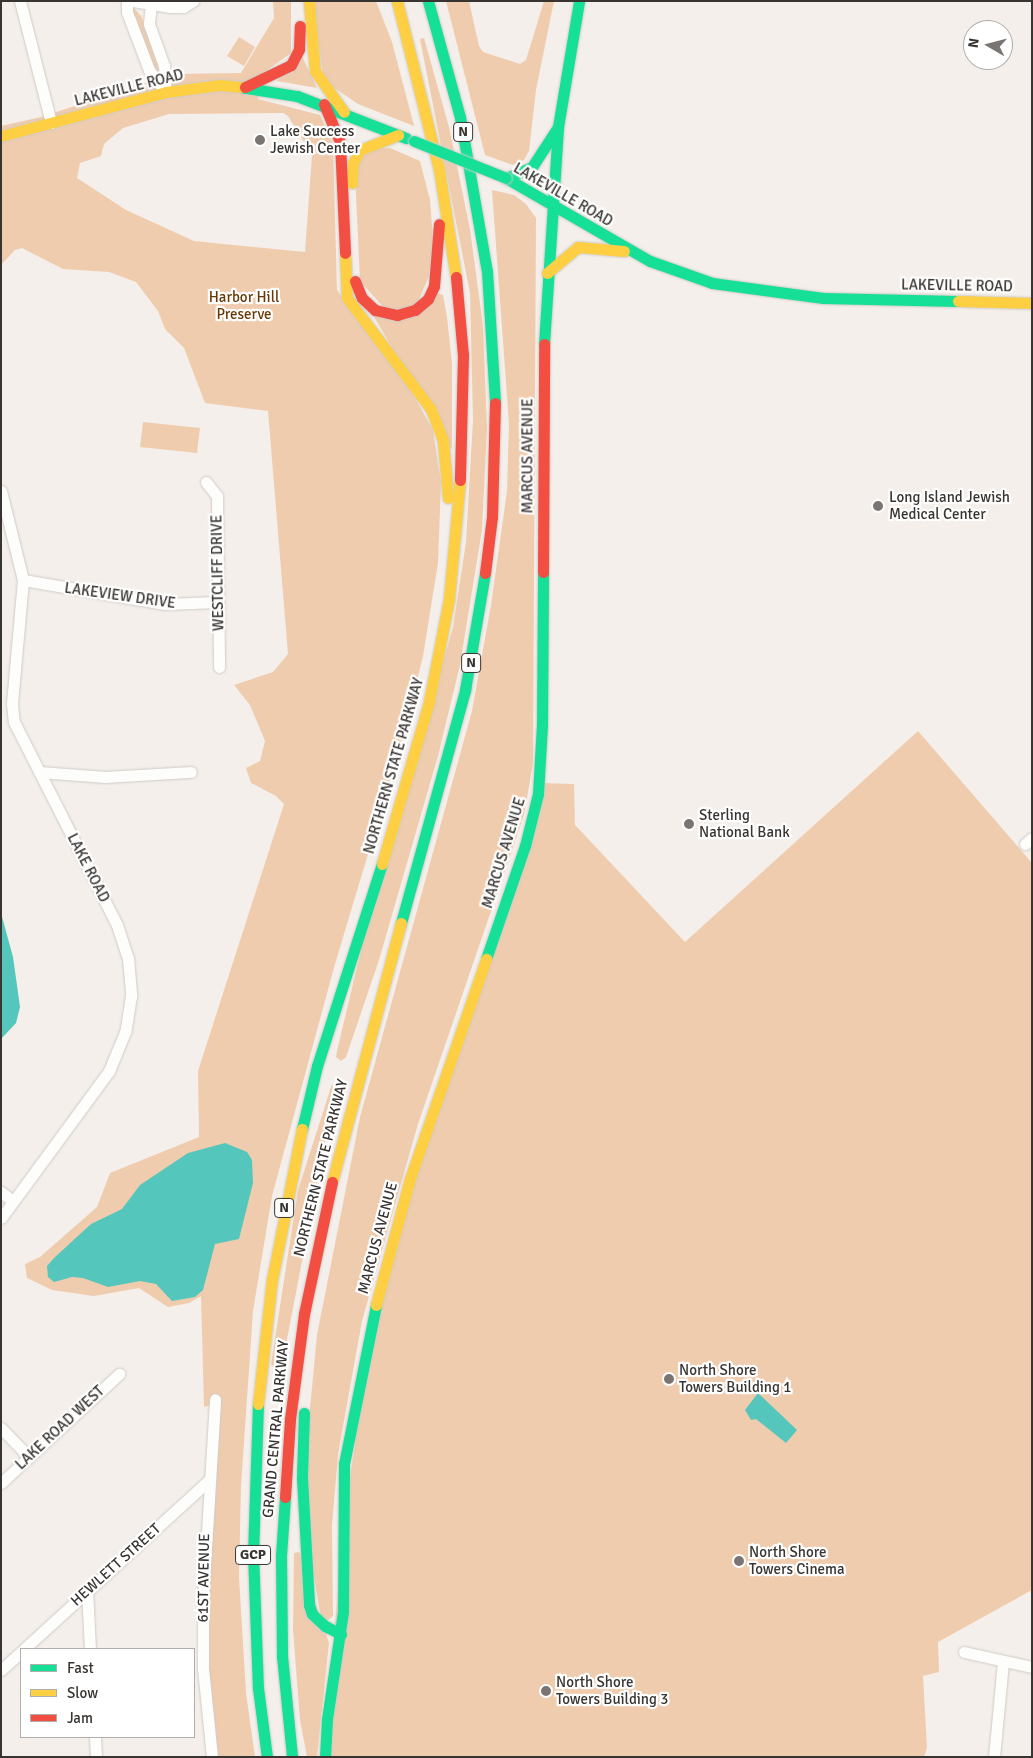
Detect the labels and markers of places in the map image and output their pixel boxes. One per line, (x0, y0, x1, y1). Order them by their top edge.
place label: Lake Success Jewish Center (270, 122, 360, 157)
marker: Lake Success Jewish Center (254, 134, 266, 146)
place label: Long Island Jewish Medical Center (889, 488, 1010, 523)
marker: Long Island Jewish Medical Center (871, 499, 885, 513)
place label: Sterling National Bank (699, 806, 790, 841)
marker: Sterling National Bank (683, 818, 695, 830)
place label: North Shore Towers Building 1 (679, 1361, 791, 1396)
marker: North Shore Towers Building 1 (663, 1373, 675, 1385)
place label: North Shore Towers Cinema (749, 1543, 845, 1578)
marker: North Shore Towers Cinema (733, 1555, 745, 1567)
place label: North Shore Towers Building 3 (556, 1673, 668, 1708)
marker: North Shore Towers Building 3 (540, 1685, 552, 1697)

